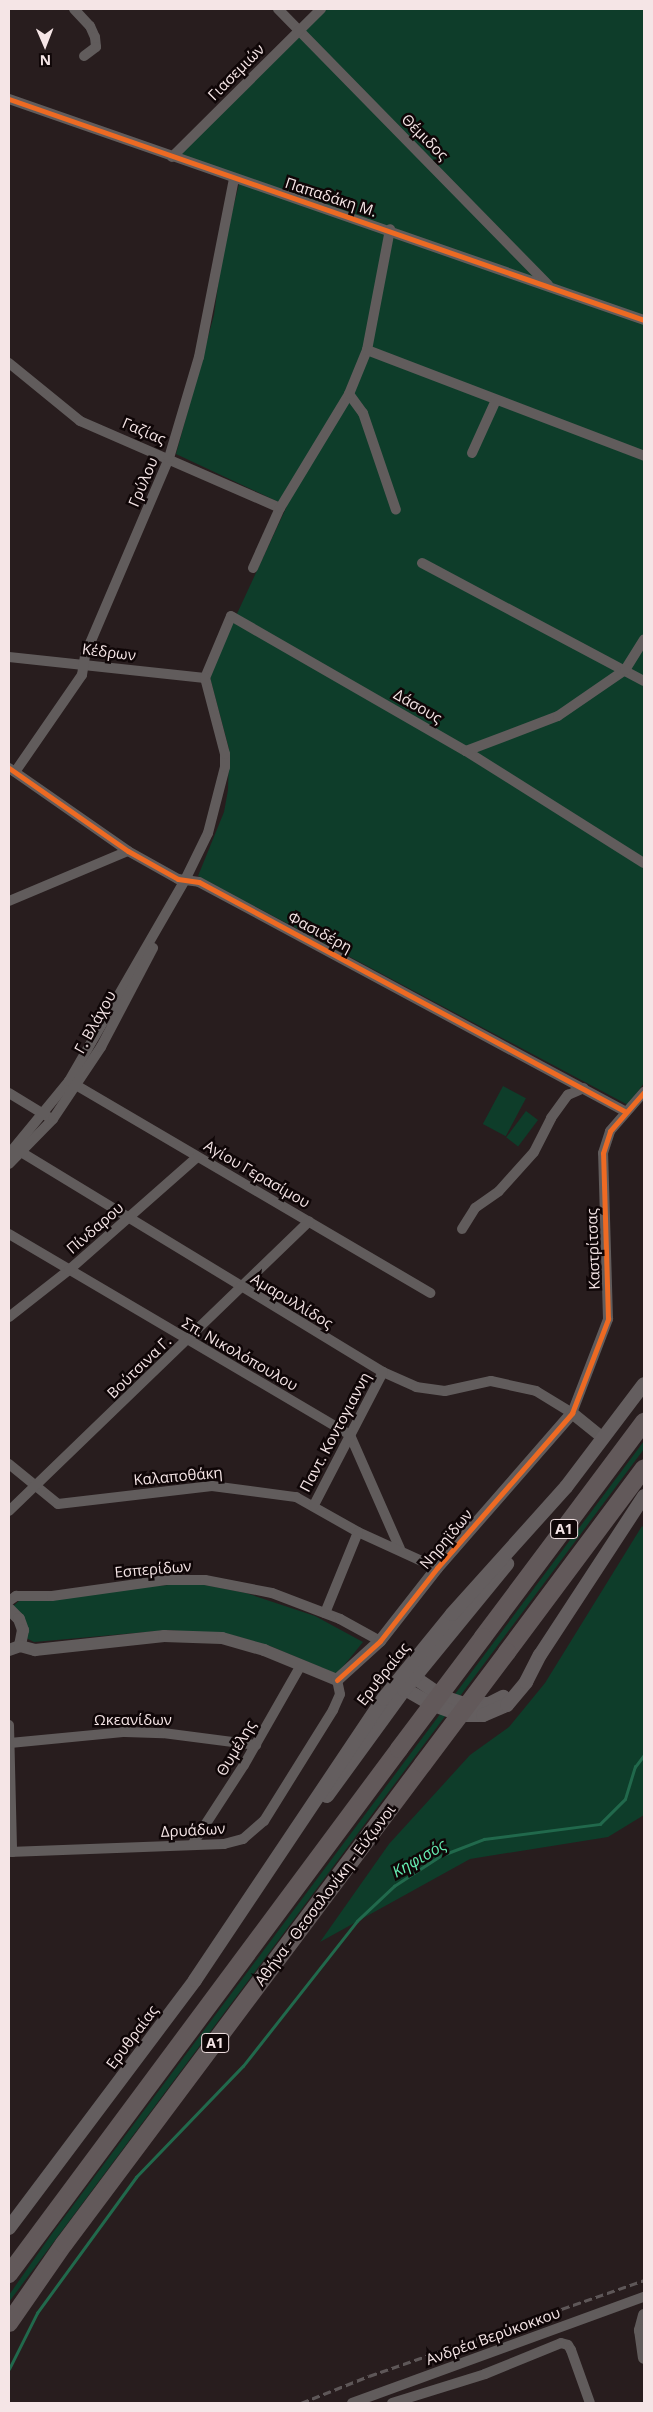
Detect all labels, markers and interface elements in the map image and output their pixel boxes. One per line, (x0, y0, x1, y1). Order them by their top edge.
north arrow (20, 20, 70, 70)
street label: Γιασεμιών (204, 40, 268, 104)
text: N (39, 51, 51, 70)
street label: Θέμιδος (398, 110, 452, 164)
street label: Παπαδάκη Μ. (283, 174, 379, 220)
street label: Γαζίας (119, 414, 169, 448)
street label: Γρύλου (125, 454, 161, 510)
street label: Κέδρων (81, 640, 137, 664)
street label: Δάσους (391, 685, 445, 727)
street label: Φασιδέρη (285, 908, 355, 956)
street label: Γ. Βλάχου (70, 988, 120, 1056)
street label: Αγίου Γερασίμου (201, 1136, 313, 1212)
street label: Πίνδαρου (63, 1198, 127, 1258)
street label: Καστρίτσας (583, 1208, 603, 1290)
street label: Αμαρυλλίδος (248, 1269, 336, 1333)
street label: Σπ. Νικολόπουλου (179, 1314, 301, 1394)
street label: Βούτσινα Γ. (103, 1332, 175, 1402)
street label: Παντ. Κοντογιαννη (296, 1369, 374, 1495)
street label: Καλαποθάκη (133, 1463, 223, 1489)
street label: Νηρηϊδων (416, 1505, 476, 1573)
road number: Α1 (549, 1518, 579, 1540)
street label: Εσπερίδων (114, 1557, 192, 1581)
street label: Ερυθραίας (353, 1639, 413, 1709)
street label: Ωκεανίδων (94, 1711, 172, 1729)
street label: Θυμέλης (212, 1717, 260, 1779)
street label: Αθήνα - Θεσσαλονίκη - Εύζωνοι (251, 1801, 399, 1989)
street label: Δρυάδων (160, 1819, 226, 1841)
water label: Κηφισός (388, 1835, 450, 1881)
street label: Ερυθραίας (102, 2002, 162, 2072)
road number: Α1 (200, 2032, 230, 2054)
street label: Ανδρέα Βερύκοκκου (423, 2303, 563, 2369)

